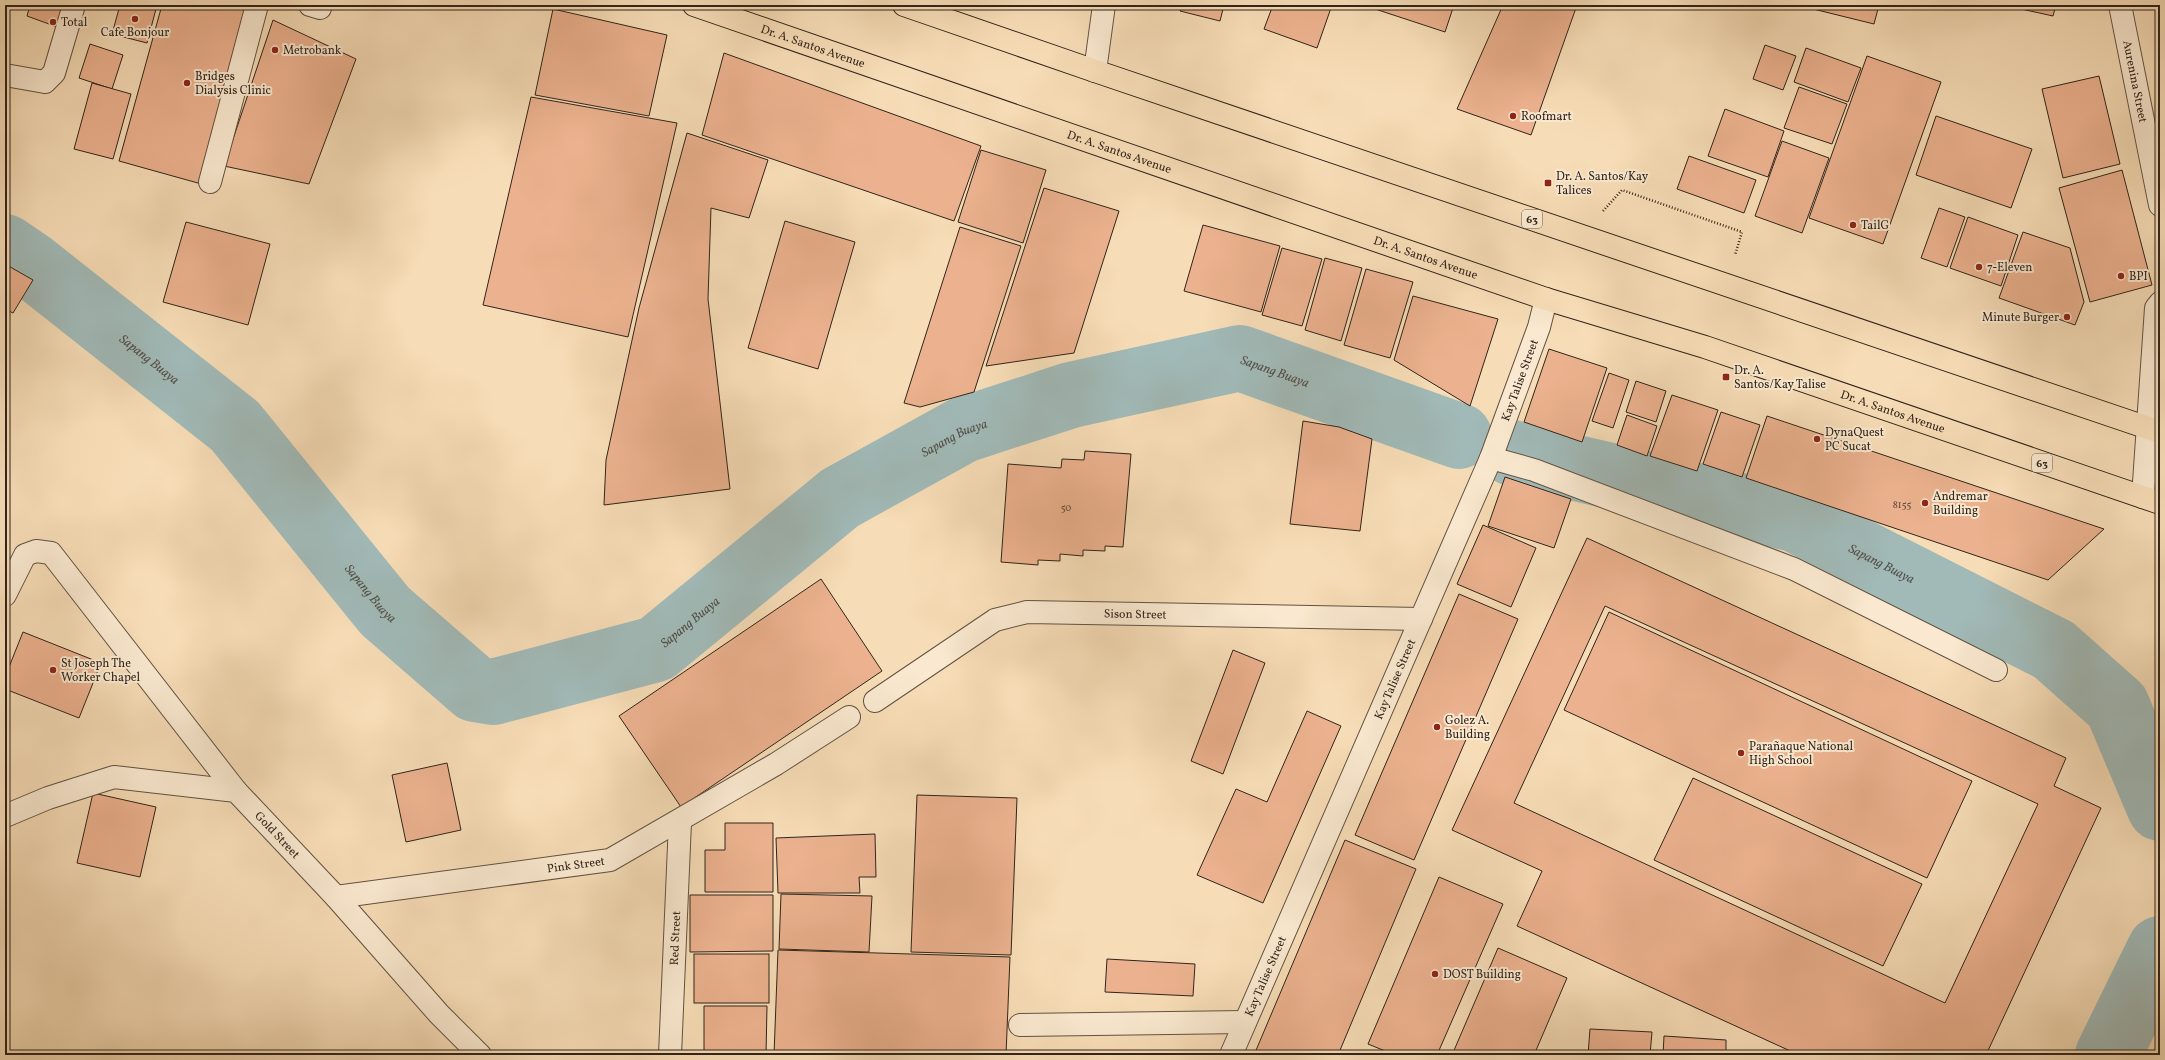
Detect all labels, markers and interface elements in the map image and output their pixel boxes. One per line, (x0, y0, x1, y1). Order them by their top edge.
marker: Cafe Bonjour (130, 14, 140, 24)
place label: Total (61, 15, 88, 31)
marker: Total (48, 17, 58, 27)
street label: Dr. A. Santos Avenue (758, 22, 867, 73)
place label: Cafe Bonjour (101, 25, 169, 41)
street label: Aurenina Street (2118, 39, 2150, 124)
place label: Metrobank (283, 43, 342, 59)
marker: Metrobank (270, 45, 280, 55)
place label: Bridges Dialysis Clinic (195, 69, 271, 99)
marker: Bridges Dialysis Clinic (182, 78, 192, 88)
place label: Roofmart (1521, 109, 1572, 125)
marker: Roofmart (1508, 111, 1518, 121)
street label: Dr. A. Santos Avenue (1065, 127, 1174, 178)
place label: Dr. A. Santos/Kay Talices (1556, 169, 1649, 199)
marker: Dr. A. Santos/Kay Talices (1543, 178, 1553, 188)
road number: 63 (1522, 210, 1542, 228)
place label: TailG (1861, 218, 1889, 234)
marker: TailG (1848, 220, 1858, 230)
street label: Dr. A. Santos Avenue (1371, 233, 1480, 284)
place label: 7-Eleven (1987, 260, 2032, 276)
marker: 7-Eleven (1974, 262, 1984, 272)
place label: BPI (2129, 269, 2148, 285)
marker: BPI (2116, 271, 2126, 281)
place label: Minute Burger (1982, 310, 2059, 326)
marker: Minute Burger (2062, 312, 2072, 322)
water label: Sapang Buaya (115, 331, 182, 390)
street label: Kay Talise Street (1498, 337, 1543, 424)
water label: Sapang Buaya (1238, 352, 1311, 393)
place label: Dr. A. Santos/Kay Talise (1734, 363, 1826, 393)
marker: Dr. A. Santos/Kay Talise (1721, 372, 1731, 382)
street label: Dr. A. Santos Avenue (1838, 387, 1947, 438)
water label: Sapang Buaya (918, 416, 990, 462)
place label: DynaQuest PC Sucat (1825, 425, 1884, 455)
marker: DynaQuest PC Sucat (1812, 434, 1822, 444)
road number: 63 (2032, 454, 2052, 472)
place label: Andremar Building (1933, 489, 1988, 519)
house number: 8155 (1893, 498, 1911, 512)
marker: Andremar Building (1920, 498, 1930, 508)
house number: 50 (1061, 501, 1071, 515)
water label: Sapang Buaya (1845, 541, 1917, 589)
water label: Sapang Buaya (340, 561, 400, 628)
water label: Sapang Buaya (657, 593, 724, 653)
street label: Sison Street (1104, 606, 1167, 623)
street label: Kay Talise Street (1371, 637, 1420, 722)
place label: St Joseph The Worker Chapel (61, 656, 140, 686)
marker: St Joseph The Worker Chapel (48, 665, 58, 675)
place label: Golez A. Building (1445, 713, 1490, 743)
marker: Golez A. Building (1432, 722, 1442, 732)
place label: Parañaque National High School (1749, 739, 1854, 769)
marker: Parañaque National High School (1736, 748, 1746, 758)
street label: Gold Street (250, 808, 303, 863)
street label: Pink Street (546, 854, 606, 877)
street label: Red Street (667, 911, 685, 966)
street label: Kay Talise Street (1242, 934, 1291, 1019)
place label: DOST Building (1443, 967, 1521, 983)
marker: DOST Building (1430, 969, 1440, 979)

